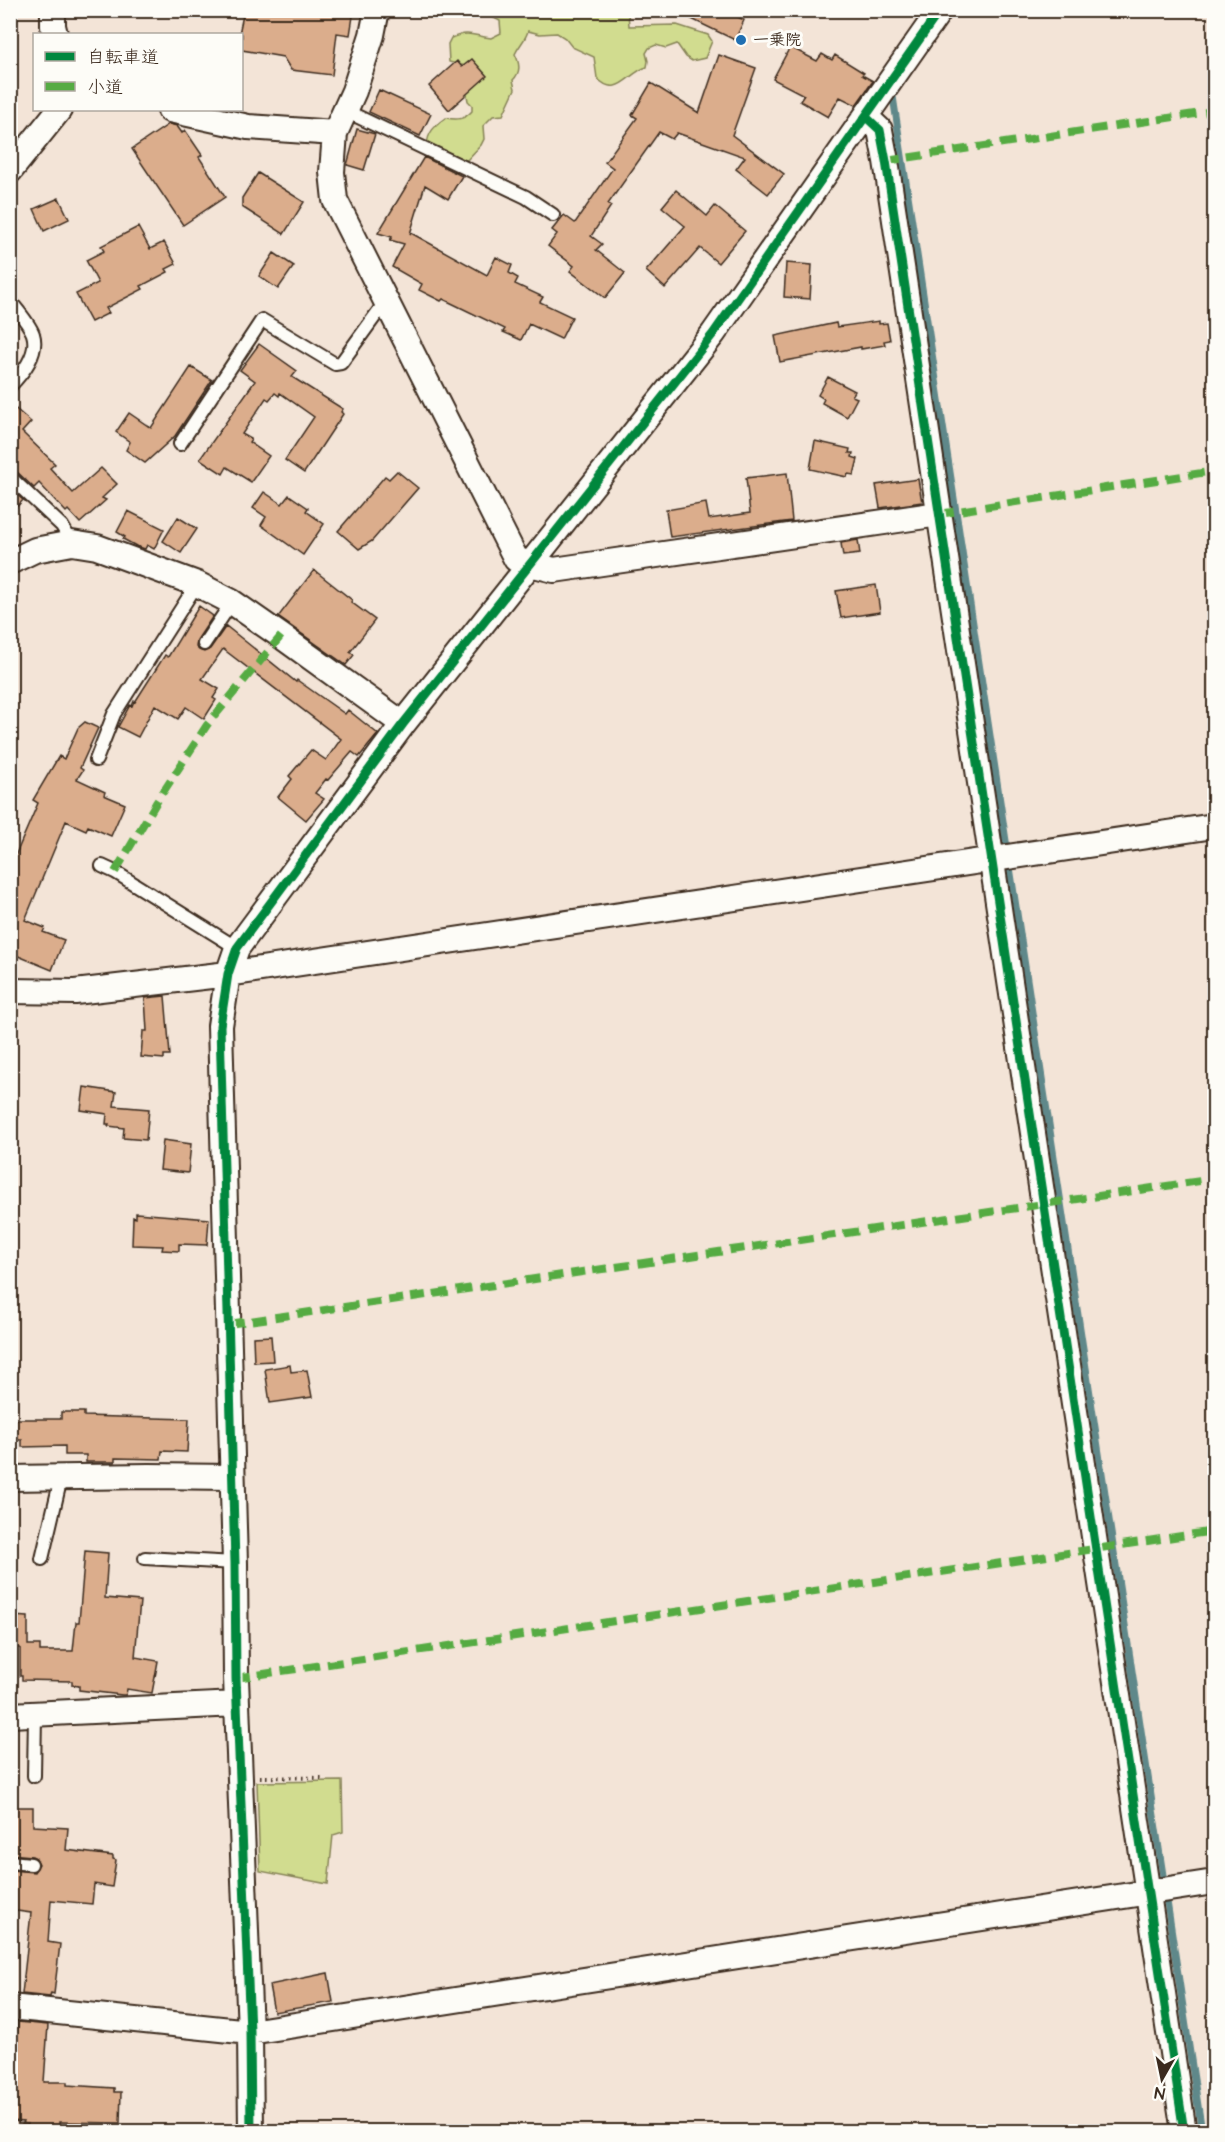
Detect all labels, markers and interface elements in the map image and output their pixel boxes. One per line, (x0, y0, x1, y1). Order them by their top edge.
place label: 一乗院 (753, 29, 801, 51)
legend (33, 33, 243, 111)
marker: 一乗院 (734, 33, 748, 47)
text: 自転車道 (87, 45, 159, 70)
text: 小道 (87, 75, 123, 100)
north arrow (1132, 2049, 1192, 2109)
text: N (1153, 2081, 1166, 2104)

